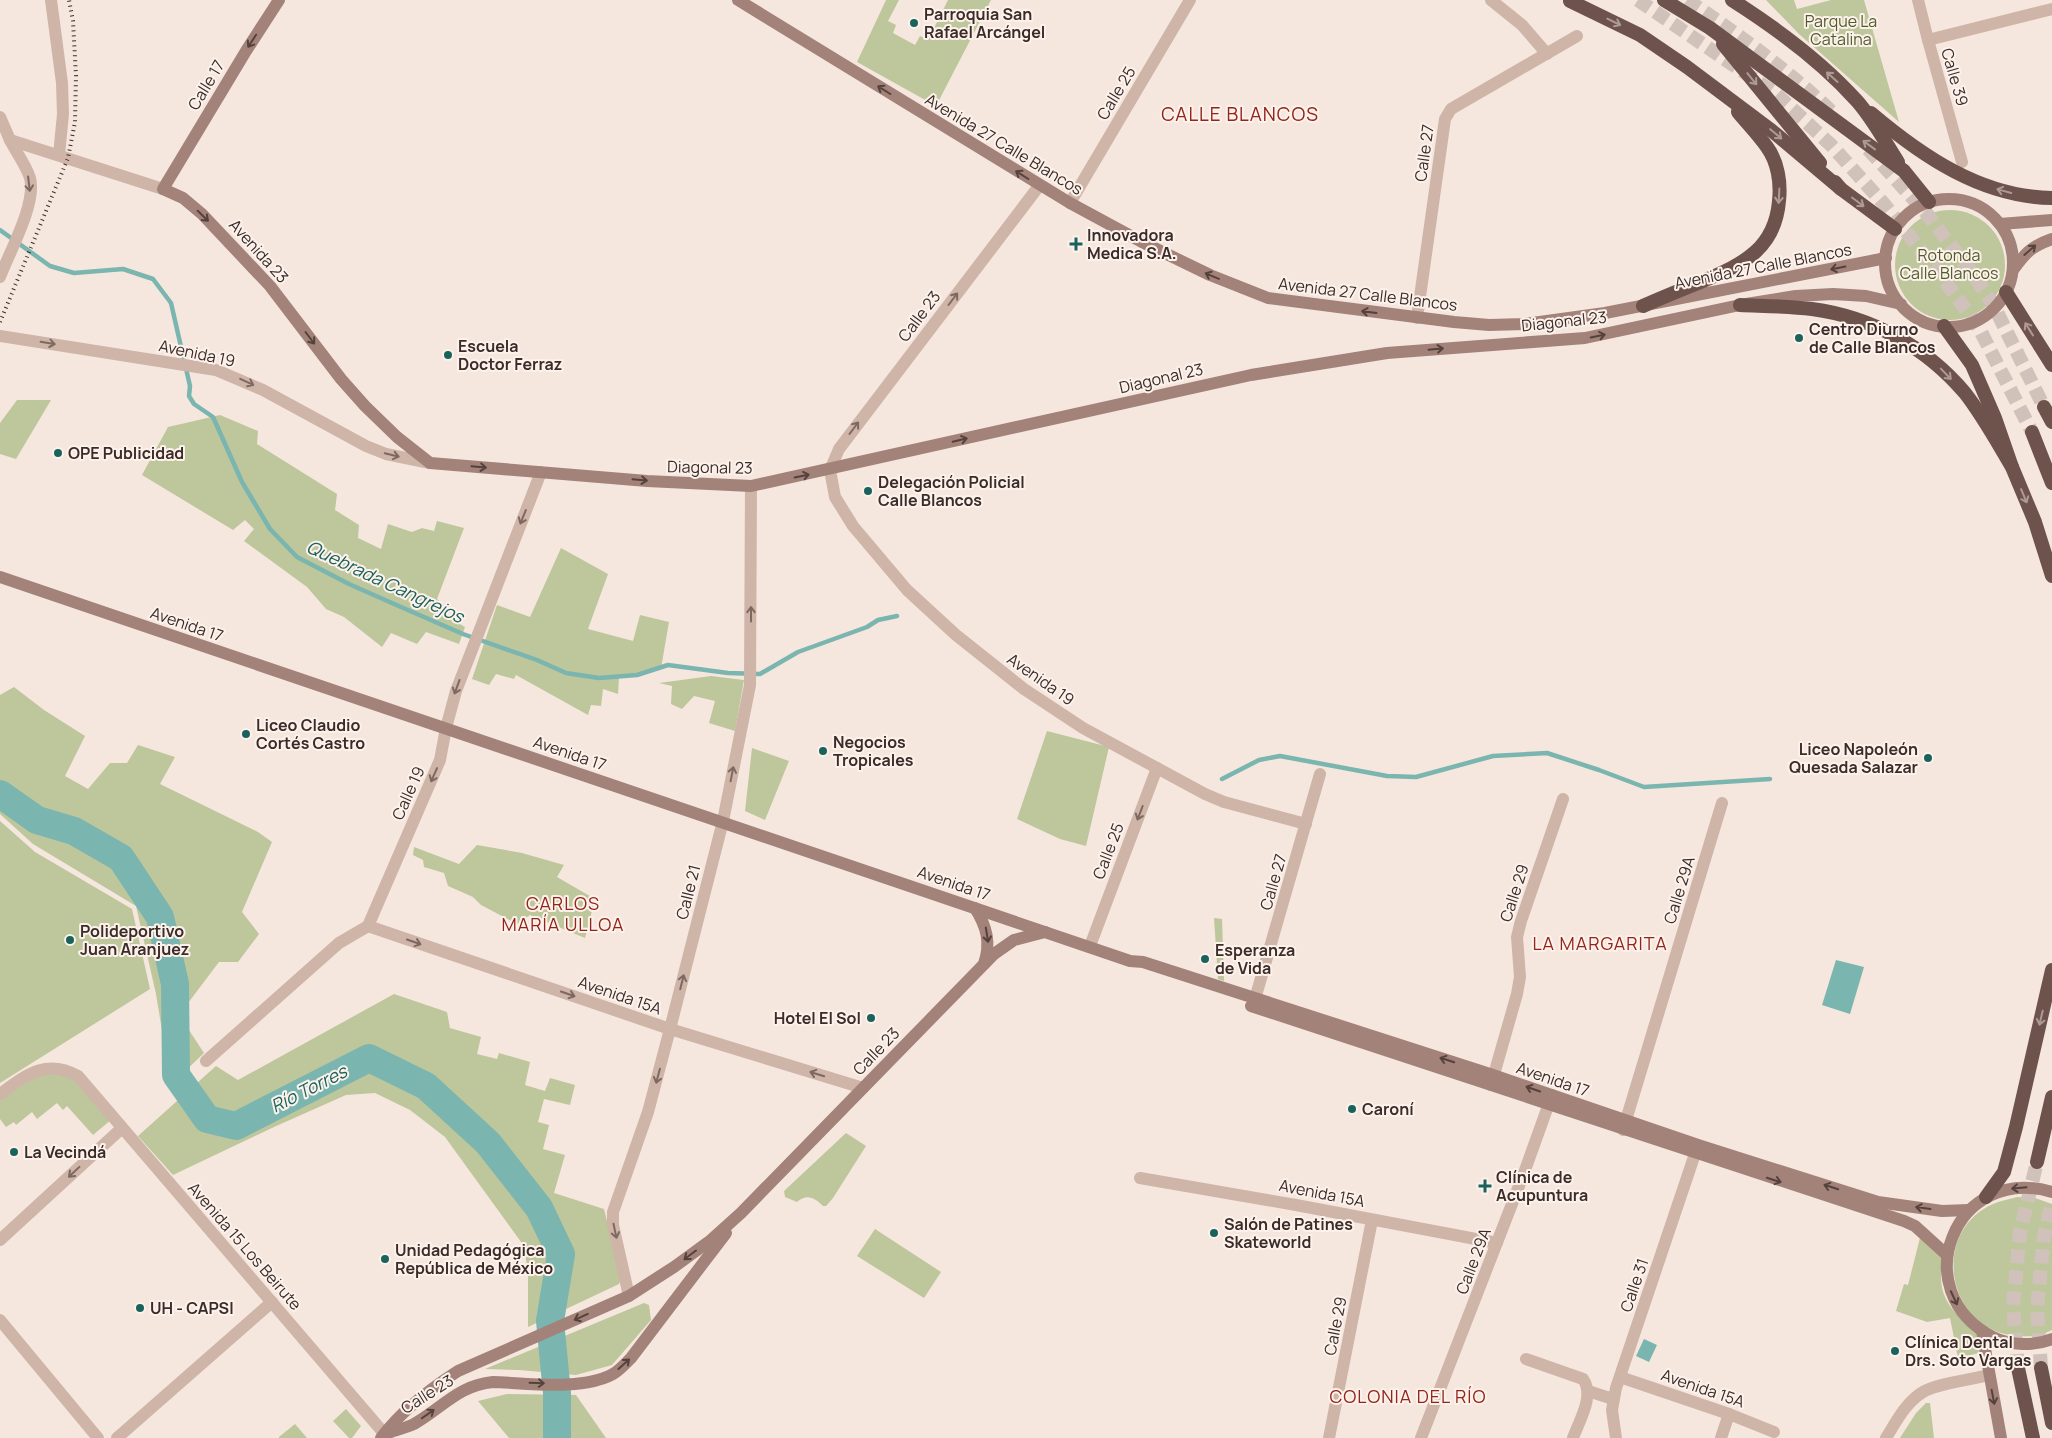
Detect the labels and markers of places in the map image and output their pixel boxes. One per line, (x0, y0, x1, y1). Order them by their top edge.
place label: Parroquia San Rafael Arcángel (924, 3, 1045, 43)
marker: Parroquia San Rafael Arcángel (908, 17, 920, 29)
place label: Innovadora Medica S.A. (1087, 224, 1177, 264)
marker: Innovadora Medica S.A. (1069, 237, 1083, 251)
place label: Centro Diurno de Calle Blancos (1809, 318, 1936, 358)
marker: Centro Diurno de Calle Blancos (1793, 332, 1805, 344)
place label: Escuela Doctor Ferraz (458, 335, 562, 375)
marker: Escuela Doctor Ferraz (442, 349, 454, 361)
place label: OPE Publicidad (68, 442, 184, 464)
marker: OPE Publicidad (52, 447, 64, 459)
place label: Delegación Policial Calle Blancos (878, 471, 1025, 511)
marker: Delegación Policial Calle Blancos (862, 485, 874, 497)
place label: Liceo Claudio Cortés Castro (256, 714, 365, 754)
marker: Liceo Claudio Cortés Castro (240, 728, 252, 740)
place label: Negocios Tropicales (833, 731, 914, 771)
place label: Liceo Napoleón Quesada Salazar (1789, 738, 1918, 778)
marker: Negocios Tropicales (817, 745, 829, 757)
marker: Liceo Napoleón Quesada Salazar (1922, 752, 1934, 764)
place label: Polideportivo Juan Aranjuez (80, 920, 189, 960)
marker: Polideportivo Juan Aranjuez (64, 934, 76, 946)
place label: Esperanza de Vida (1215, 939, 1295, 979)
marker: Esperanza de Vida (1199, 953, 1211, 965)
place label: Hotel El Sol (774, 1007, 861, 1029)
marker: Hotel El Sol (865, 1012, 877, 1024)
place label: Caroní (1362, 1098, 1414, 1120)
marker: Caroní (1346, 1103, 1358, 1115)
place label: La Vecindá (24, 1141, 106, 1163)
marker: La Vecindá (8, 1146, 20, 1158)
place label: Clínica de Acupuntura (1496, 1166, 1588, 1206)
marker: Clínica de Acupuntura (1478, 1179, 1492, 1193)
place label: Salón de Patines Skateworld (1224, 1213, 1353, 1253)
marker: Salón de Patines Skateworld (1208, 1227, 1220, 1239)
place label: Unidad Pedagógica República de México (395, 1239, 553, 1279)
marker: Unidad Pedagógica República de México (379, 1253, 391, 1265)
place label: UH - CAPSI (150, 1297, 234, 1319)
marker: UH - CAPSI (134, 1302, 146, 1314)
place label: Clínica Dental Drs. Soto Vargas (1905, 1331, 2032, 1371)
marker: Clínica Dental Drs. Soto Vargas (1889, 1345, 1901, 1357)

